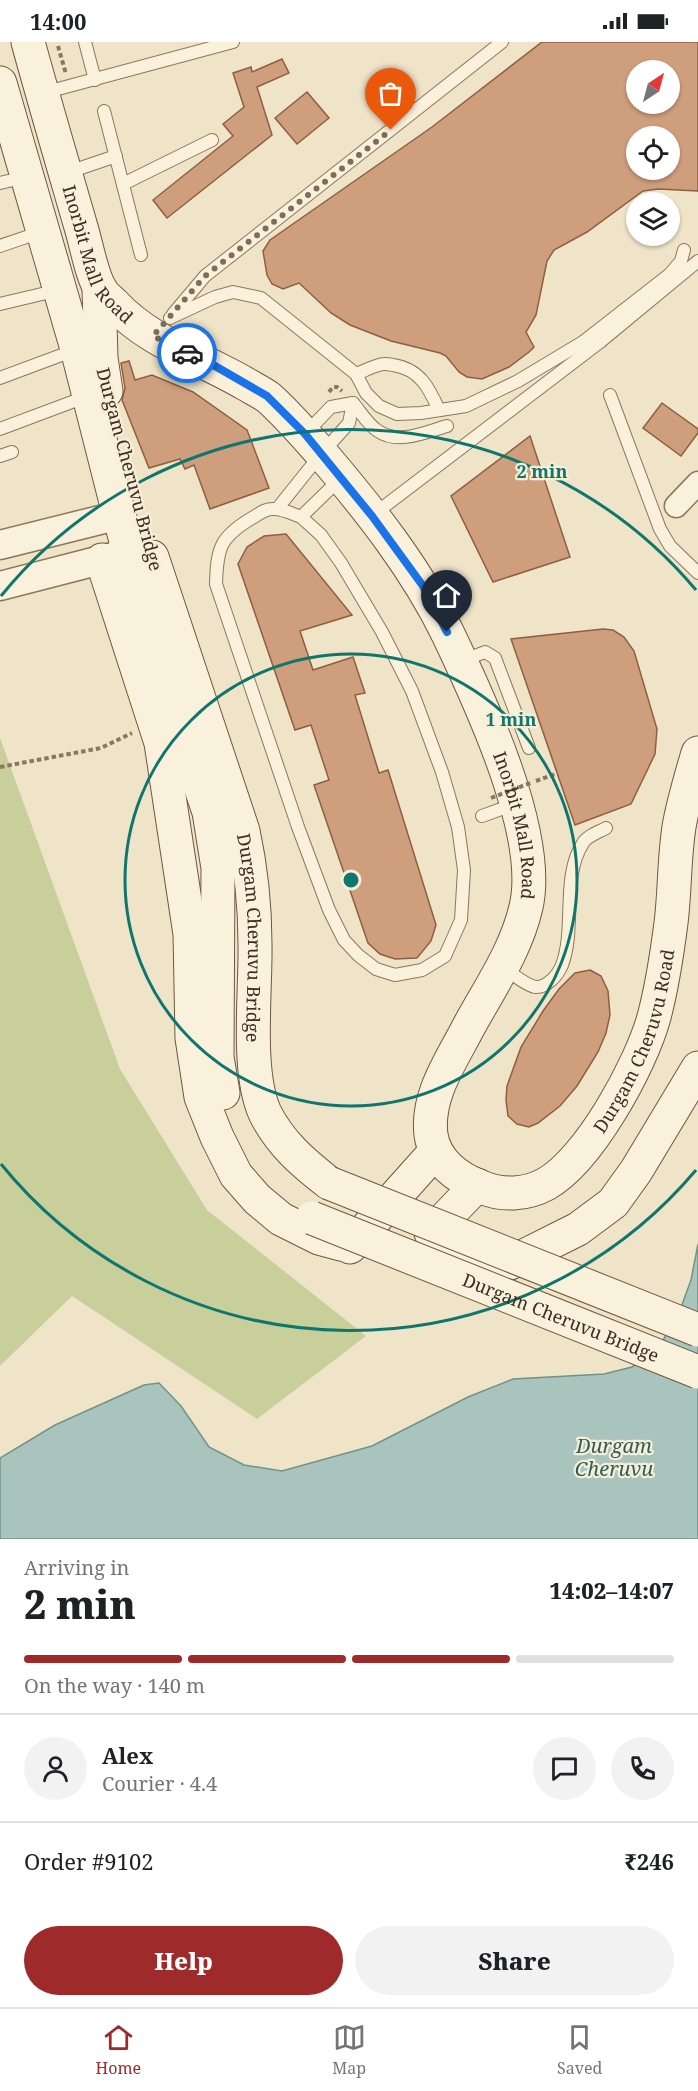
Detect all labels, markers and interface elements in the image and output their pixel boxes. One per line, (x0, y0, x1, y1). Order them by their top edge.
text: 14:00 (30, 6, 86, 36)
north arrow (626, 60, 680, 114)
map controls (626, 60, 680, 246)
pin (365, 68, 416, 130)
icon: bag (374, 77, 407, 110)
button: locate (626, 126, 680, 180)
street label: Inorbit Mall Road (57, 182, 138, 329)
button: layers (626, 192, 680, 246)
courier (157, 323, 217, 383)
icon: car (171, 337, 204, 370)
street label: Durgam Cheruvu Bridge (91, 365, 169, 573)
text: 2 min (517, 459, 567, 483)
pin (421, 570, 472, 632)
icon: home (430, 579, 463, 612)
text: 1 min (486, 707, 536, 731)
street label: Inorbit Mall Road (488, 748, 541, 901)
street label: Durgam Cheruvu Bridge (232, 831, 267, 1042)
centre of rings (341, 870, 361, 890)
street label: Durgam Cheruvu Road (587, 947, 679, 1138)
street label: Durgam Cheruvu Bridge (459, 1267, 663, 1367)
water label: Durgam Cheruvu (575, 1432, 653, 1482)
text: Arriving in (24, 1554, 129, 1581)
text: 14:02–14:07 (550, 1575, 674, 1605)
text: 2 min (24, 1577, 136, 1630)
text: On the way · 140 m (24, 1672, 205, 1699)
button: person (24, 1737, 87, 1800)
button: chat (533, 1737, 596, 1800)
button: phone (611, 1737, 674, 1800)
text: Alex (102, 1740, 153, 1770)
text: Courier · 4.4 (102, 1770, 217, 1797)
text: Order #9102 (24, 1846, 154, 1876)
text: ₹246 (624, 1846, 674, 1876)
button: Help (24, 1926, 343, 1995)
button: Share (355, 1926, 674, 1995)
tab: Home (96, 2021, 141, 2079)
tab: Map (332, 2021, 366, 2079)
tab: Saved (557, 2021, 602, 2079)

